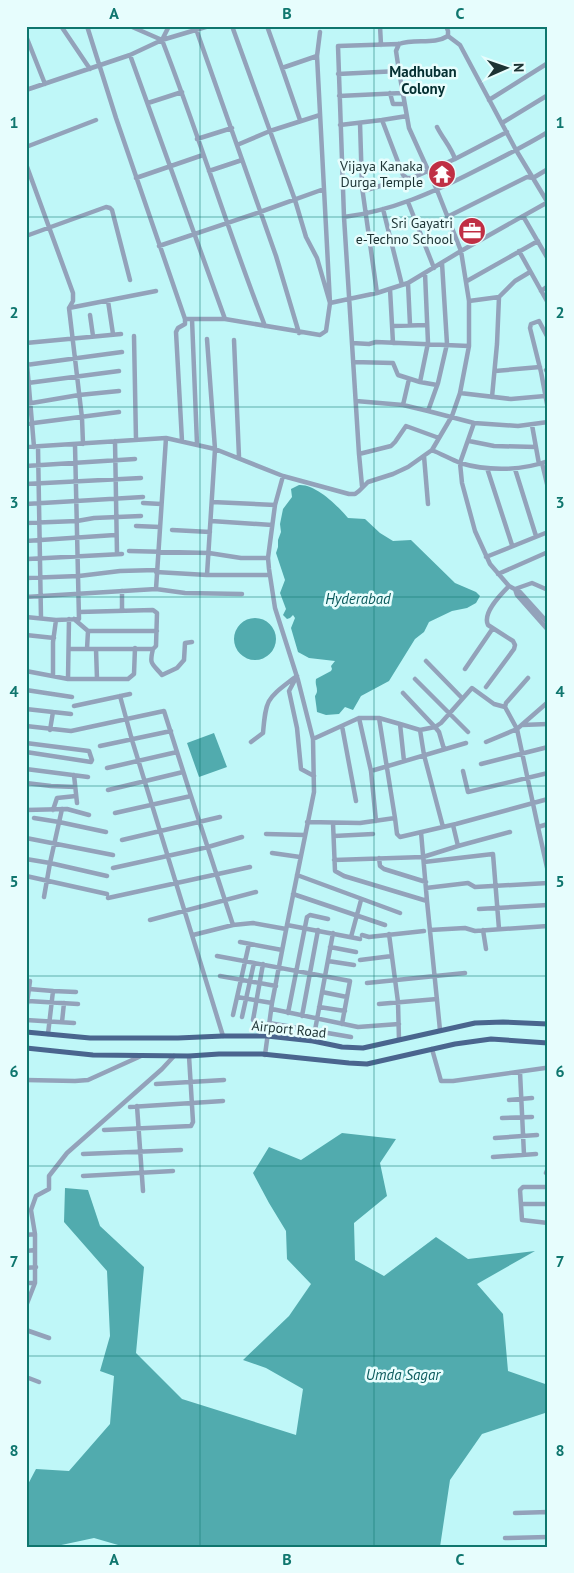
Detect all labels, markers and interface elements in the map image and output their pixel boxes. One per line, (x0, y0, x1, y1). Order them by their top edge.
text: A (109, 3, 119, 23)
text: B (282, 3, 292, 23)
text: C (456, 3, 465, 23)
north arrow (482, 42, 532, 92)
district label: Madhuban Colony (389, 62, 457, 98)
text: N (510, 63, 528, 72)
text: 1 (9, 112, 19, 132)
text: 1 (555, 112, 565, 132)
place label: Vijaya Kanaka Durga Temple (339, 157, 423, 191)
temple icon: Vijaya Kanaka Durga Temple (427, 159, 457, 189)
place label: Sri Gayatri e-Techno School (356, 214, 453, 248)
office icon: Sri Gayatri e-Techno School (457, 216, 487, 246)
text: 2 (9, 302, 19, 322)
text: 2 (555, 302, 565, 322)
text: 3 (9, 492, 19, 512)
text: 3 (555, 492, 565, 512)
water label: Hyderabad (325, 589, 391, 608)
text: 4 (9, 681, 19, 701)
text: 4 (555, 681, 565, 701)
text: 5 (9, 871, 19, 891)
text: 5 (555, 871, 565, 891)
street label: Airport Road (251, 1016, 327, 1042)
text: 6 (9, 1061, 19, 1081)
text: 6 (555, 1061, 565, 1081)
text: 7 (9, 1251, 19, 1271)
text: 7 (555, 1251, 565, 1271)
water label: Umda Sagar (366, 1365, 441, 1384)
text: 8 (9, 1440, 19, 1460)
text: 8 (555, 1440, 565, 1460)
text: A (109, 1549, 119, 1569)
text: B (282, 1549, 292, 1569)
text: C (456, 1549, 465, 1569)

